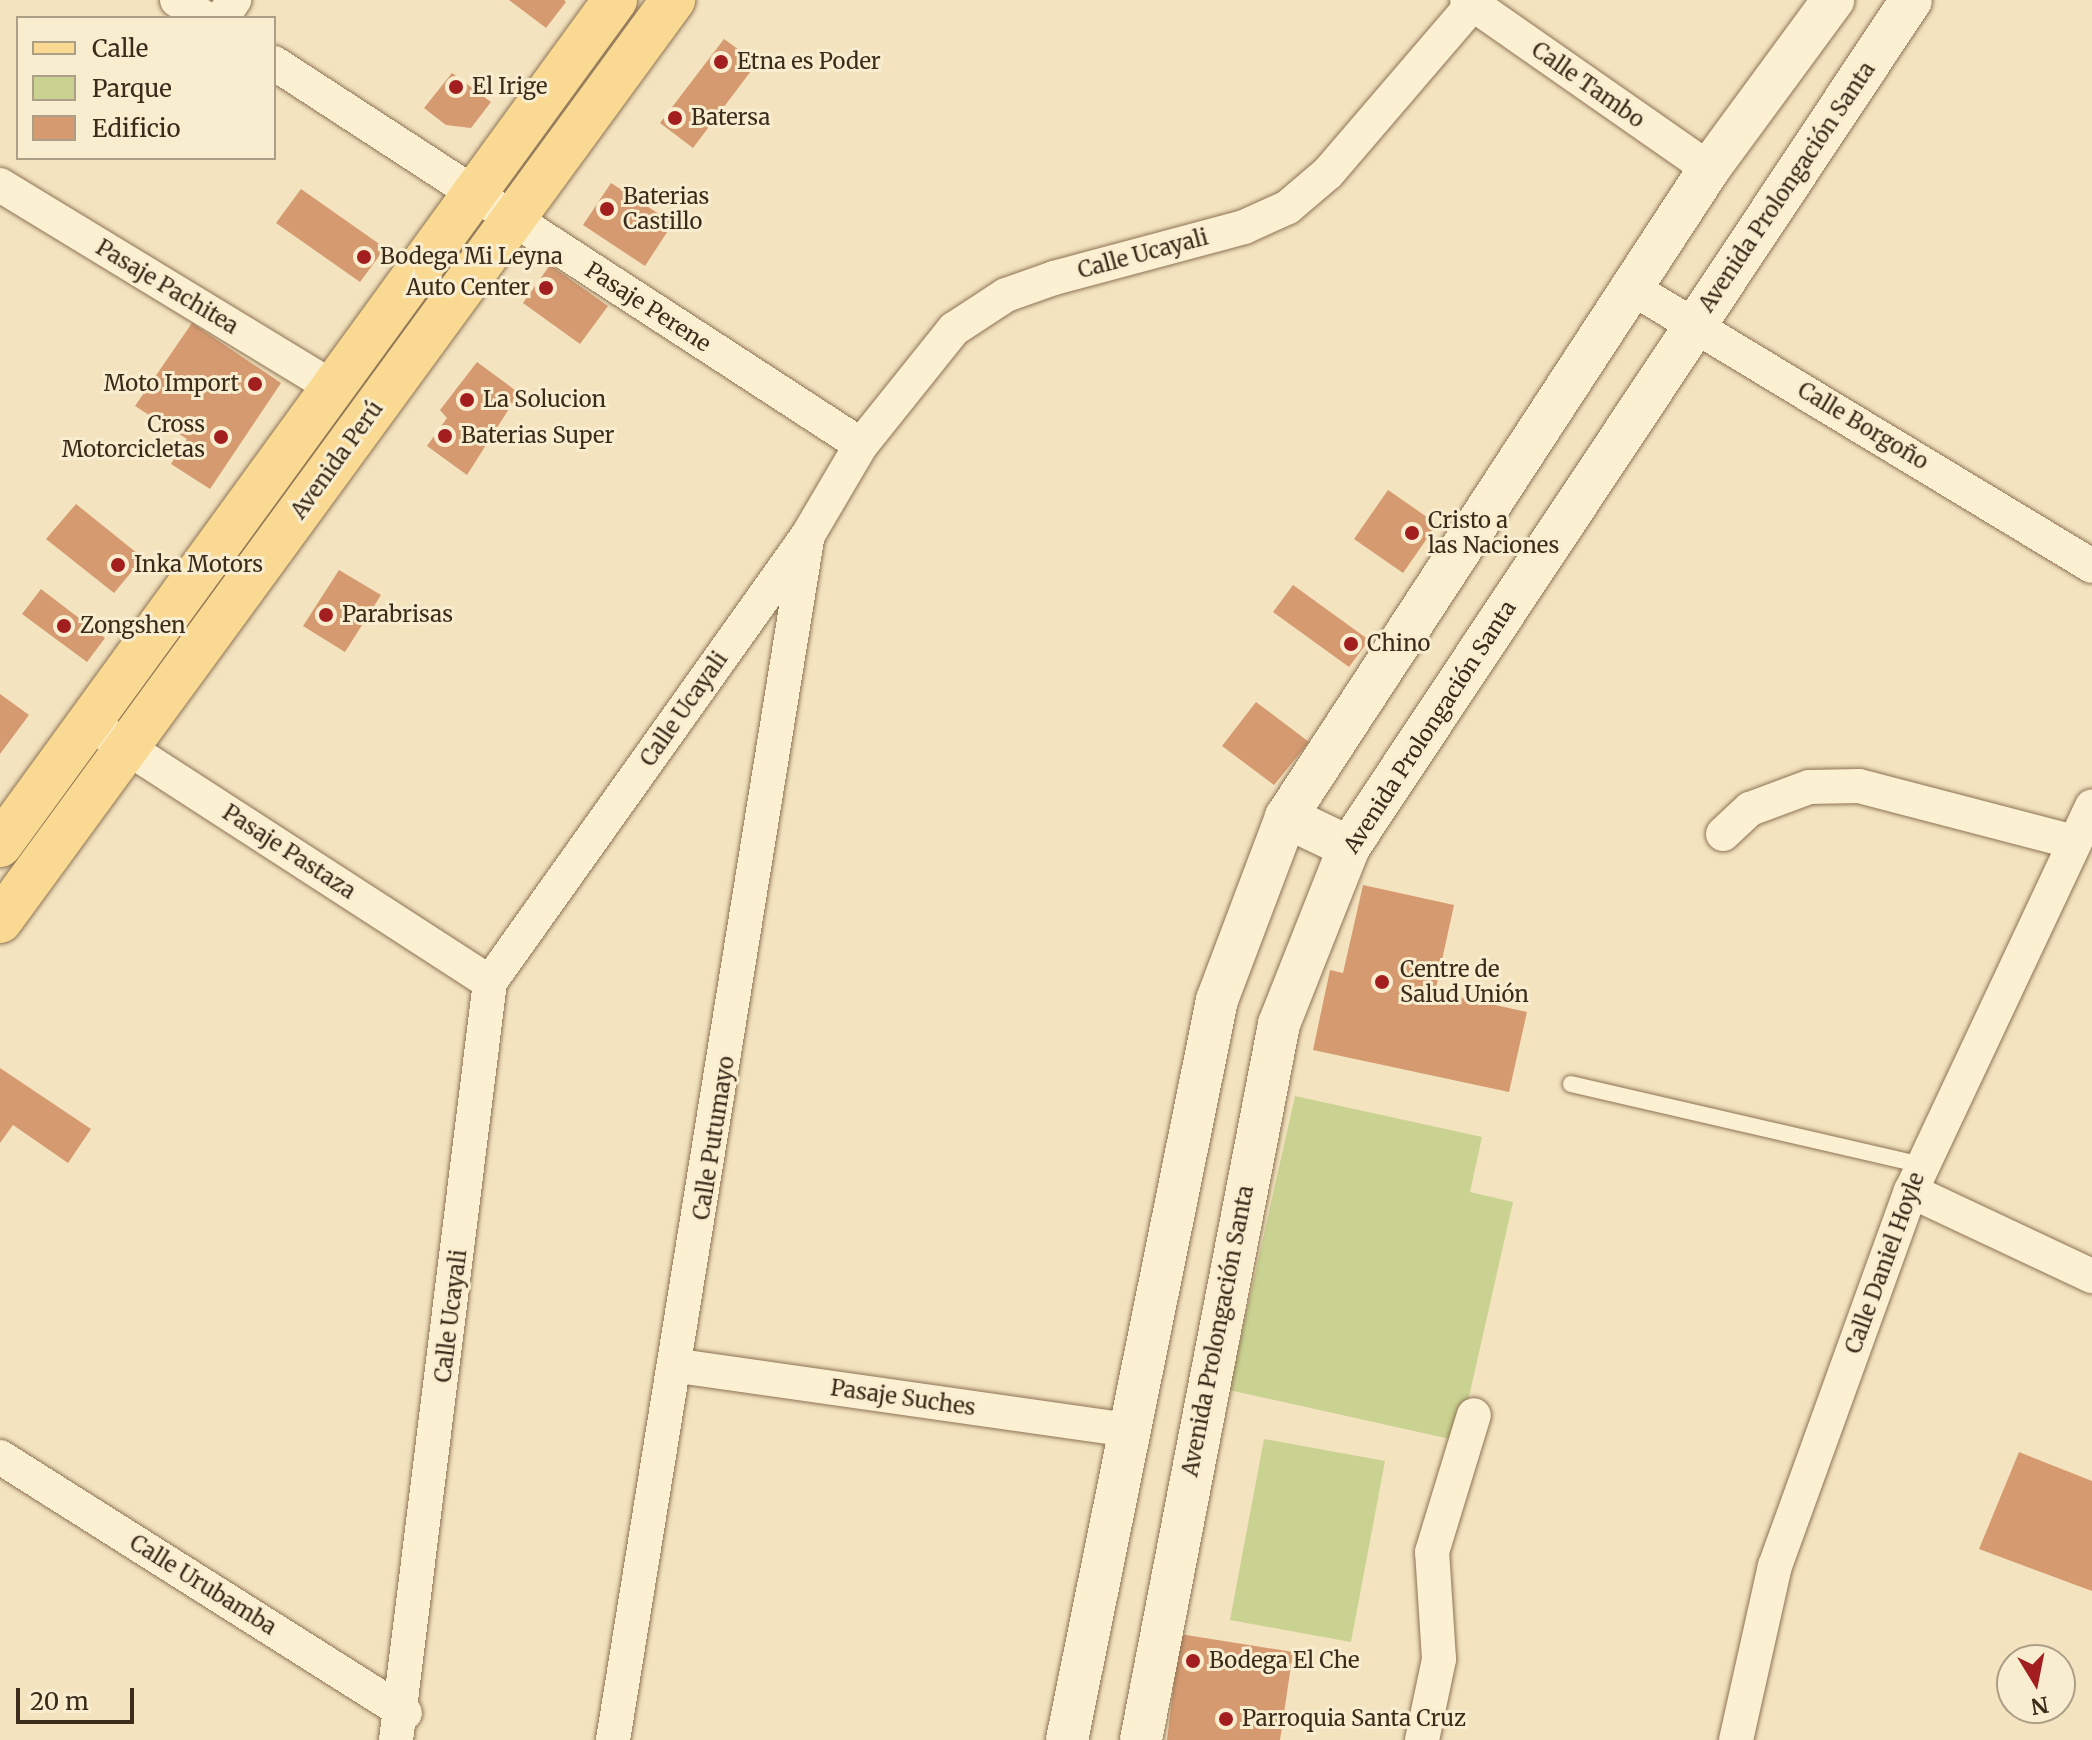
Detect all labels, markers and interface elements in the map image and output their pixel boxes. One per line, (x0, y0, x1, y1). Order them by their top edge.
legend (16, 16, 276, 160)
text: Calle (92, 33, 148, 64)
street label: Calle Tambo (1527, 36, 1649, 134)
place label: Etna es Poder (737, 49, 881, 75)
marker: Etna es Poder (712, 53, 730, 71)
street label: Avenida Prolongación Santa (1693, 57, 1881, 317)
text: Parque (92, 73, 172, 104)
place label: El Irige (472, 74, 547, 100)
marker: El Irige (447, 78, 465, 96)
place label: Batersa (691, 105, 770, 131)
marker: Batersa (666, 109, 684, 127)
text: Edificio (92, 113, 180, 144)
place label: Baterias Castillo (623, 183, 709, 234)
marker: Baterias Castillo (598, 200, 616, 218)
street label: Calle Ucayali (1075, 224, 1211, 284)
street label: Pasaje Pachitea (91, 234, 243, 340)
place label: Bodega Mi Leyna (380, 244, 563, 270)
marker: Bodega Mi Leyna (355, 248, 373, 266)
street label: Pasaje Perene (580, 257, 716, 357)
place label: Auto Center (406, 275, 530, 301)
marker: Auto Center (537, 279, 555, 297)
place label: Moto Import (104, 371, 239, 397)
marker: Moto Import (246, 375, 264, 393)
street label: Calle Borgoño (1793, 377, 1933, 475)
place label: La Solucion (483, 387, 606, 413)
marker: La Solucion (458, 391, 476, 409)
street label: Avenida Perú (285, 396, 389, 524)
place label: Cross Motorcicletas (62, 411, 205, 462)
place label: Baterias Super (461, 423, 614, 449)
marker: Baterias Super (436, 427, 454, 445)
marker: Cross Motorcicletas (212, 428, 230, 446)
place label: Cristo a las Naciones (1428, 507, 1559, 558)
marker: Cristo a las Naciones (1403, 524, 1421, 542)
place label: Inka Motors (134, 552, 263, 578)
marker: Inka Motors (109, 556, 127, 574)
street label: Avenida Prolongación Santa (1338, 596, 1522, 858)
place label: Parabrisas (342, 602, 453, 628)
marker: Parabrisas (317, 606, 335, 624)
place label: Zongshen (80, 613, 186, 639)
marker: Zongshen (55, 617, 73, 635)
place label: Chino (1367, 631, 1430, 657)
marker: Chino (1342, 635, 1360, 653)
street label: Calle Ucayali (635, 647, 733, 771)
street label: Pasaje Pastaza (218, 799, 360, 905)
place label: Centre de Salud Unión (1400, 956, 1529, 1008)
marker: Centre de Salud Unión (1371, 971, 1393, 993)
street label: Calle Putumayo (688, 1054, 740, 1222)
street label: Calle Daniel Hoyle (1840, 1169, 1930, 1357)
street label: Avenida Prolongación Santa (1177, 1183, 1259, 1479)
street label: Calle Ucayali (430, 1248, 472, 1384)
street label: Pasaje Suches (829, 1375, 977, 1421)
street label: Calle Urubamba (125, 1529, 281, 1641)
north arrow (1996, 1644, 2076, 1724)
place label: Bodega El Che (1209, 1648, 1360, 1674)
marker: Bodega El Che (1184, 1652, 1202, 1670)
scale bar (20, 1672, 138, 1722)
text: 20 m (30, 1686, 89, 1717)
text: N (2029, 1690, 2051, 1721)
place label: Parroquia Santa Cruz (1242, 1706, 1466, 1732)
marker: Parroquia Santa Cruz (1217, 1710, 1235, 1728)

